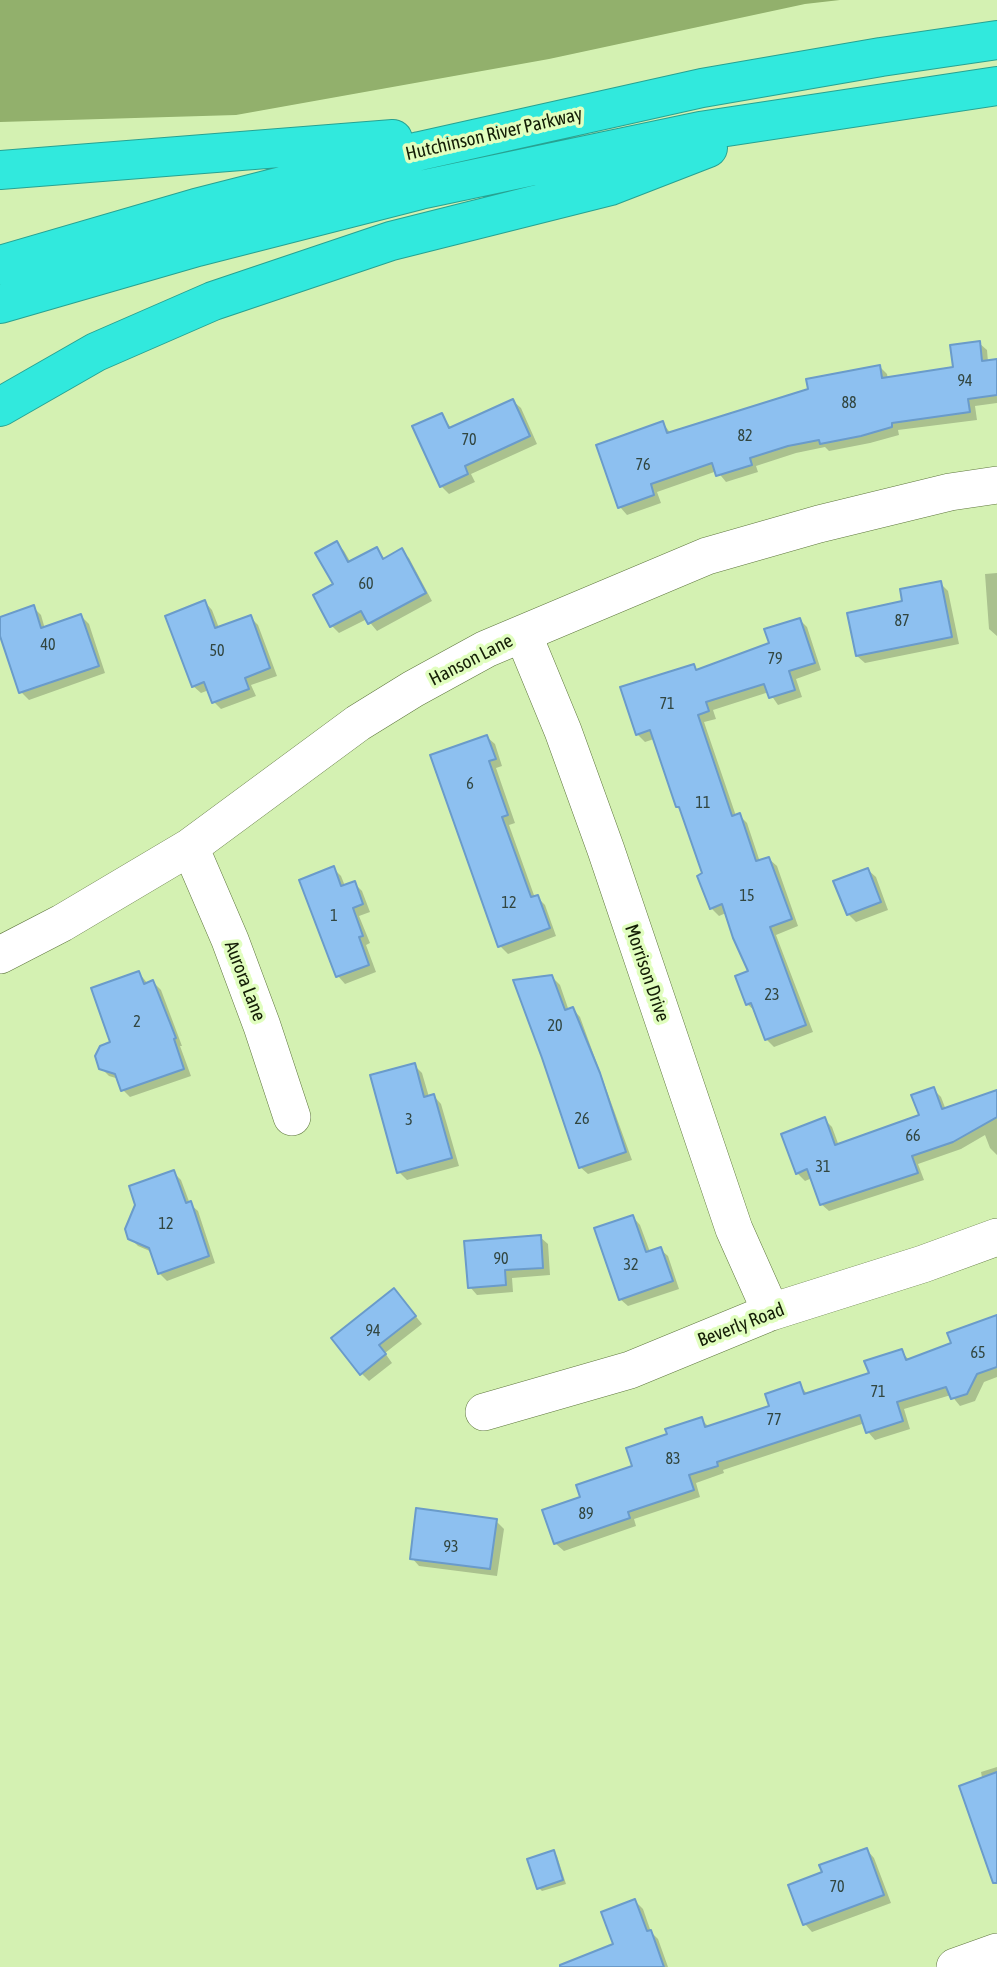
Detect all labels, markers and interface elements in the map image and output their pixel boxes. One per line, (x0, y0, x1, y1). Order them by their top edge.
street label: Hutchinson River Parkway (403, 103, 585, 165)
house number: 94 (957, 371, 973, 391)
house number: 88 (841, 393, 857, 413)
house number: 82 (737, 426, 753, 446)
house number: 70 (461, 430, 477, 450)
house number: 76 (635, 455, 651, 475)
house number: 60 (358, 574, 374, 594)
house number: 87 (894, 611, 910, 631)
street label: Hanson Lane (425, 629, 517, 691)
house number: 40 (40, 635, 56, 655)
house number: 50 (209, 641, 225, 661)
house number: 79 (767, 649, 783, 669)
house number: 71 (659, 694, 675, 714)
house number: 6 (466, 774, 474, 794)
house number: 11 (695, 793, 711, 813)
house number: 15 (739, 886, 755, 906)
house number: 12 (501, 893, 517, 913)
house number: 1 (330, 906, 338, 926)
street label: Morrison Drive (620, 921, 674, 1025)
street label: Aurora Lane (219, 938, 271, 1024)
house number: 23 (764, 985, 780, 1005)
house number: 2 (133, 1012, 141, 1032)
house number: 20 (547, 1016, 563, 1036)
house number: 26 (574, 1109, 590, 1129)
house number: 3 (405, 1110, 413, 1130)
house number: 66 (905, 1126, 921, 1146)
house number: 31 (815, 1157, 831, 1177)
house number: 12 (158, 1214, 174, 1234)
house number: 90 (493, 1249, 509, 1269)
house number: 32 (623, 1255, 639, 1275)
street label: Beverly Road (695, 1298, 787, 1352)
house number: 94 (365, 1321, 381, 1341)
house number: 65 (970, 1343, 986, 1363)
house number: 71 (870, 1382, 886, 1402)
house number: 77 (766, 1410, 782, 1430)
house number: 83 (665, 1449, 681, 1469)
house number: 89 (578, 1504, 594, 1524)
house number: 93 (443, 1537, 459, 1557)
house number: 70 (829, 1877, 845, 1897)

